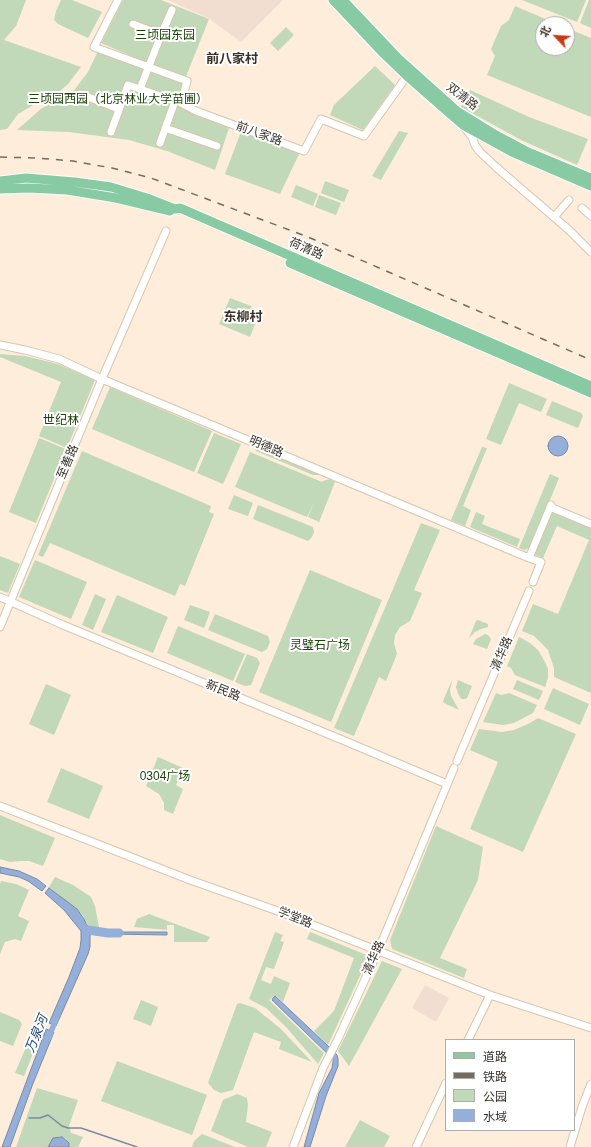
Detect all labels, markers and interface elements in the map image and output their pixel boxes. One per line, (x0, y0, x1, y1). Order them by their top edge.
north arrow (535, 16, 575, 56)
text: 北 (537, 24, 553, 39)
park label: 三顷园东园 (135, 29, 195, 43)
district label: 前八家村 (206, 51, 258, 67)
street label: 双清路 (443, 80, 481, 114)
park label: 三顷园西园（北京林业大学苗圃） (28, 93, 208, 107)
street label: 前八家路 (234, 119, 284, 149)
street label: 荷清路 (287, 235, 325, 263)
district label: 东柳村 (224, 309, 262, 325)
park label: 世纪林 (43, 414, 79, 428)
street label: 明德路 (247, 433, 285, 461)
street label: 至善路 (54, 443, 82, 481)
street label: 清华路 (488, 635, 516, 673)
park label: 灵璧石广场 (290, 639, 350, 653)
street label: 新民路 (204, 678, 242, 704)
park label: 0304广场 (140, 770, 190, 784)
street label: 学堂路 (276, 905, 314, 931)
street label: 清华路 (360, 939, 388, 977)
water label: 万泉河 (22, 1013, 52, 1055)
legend (445, 1039, 575, 1131)
text: 道路 (483, 1050, 507, 1064)
text: 铁路 (483, 1070, 507, 1084)
text: 公园 (483, 1090, 507, 1104)
text: 水域 (483, 1110, 507, 1124)

